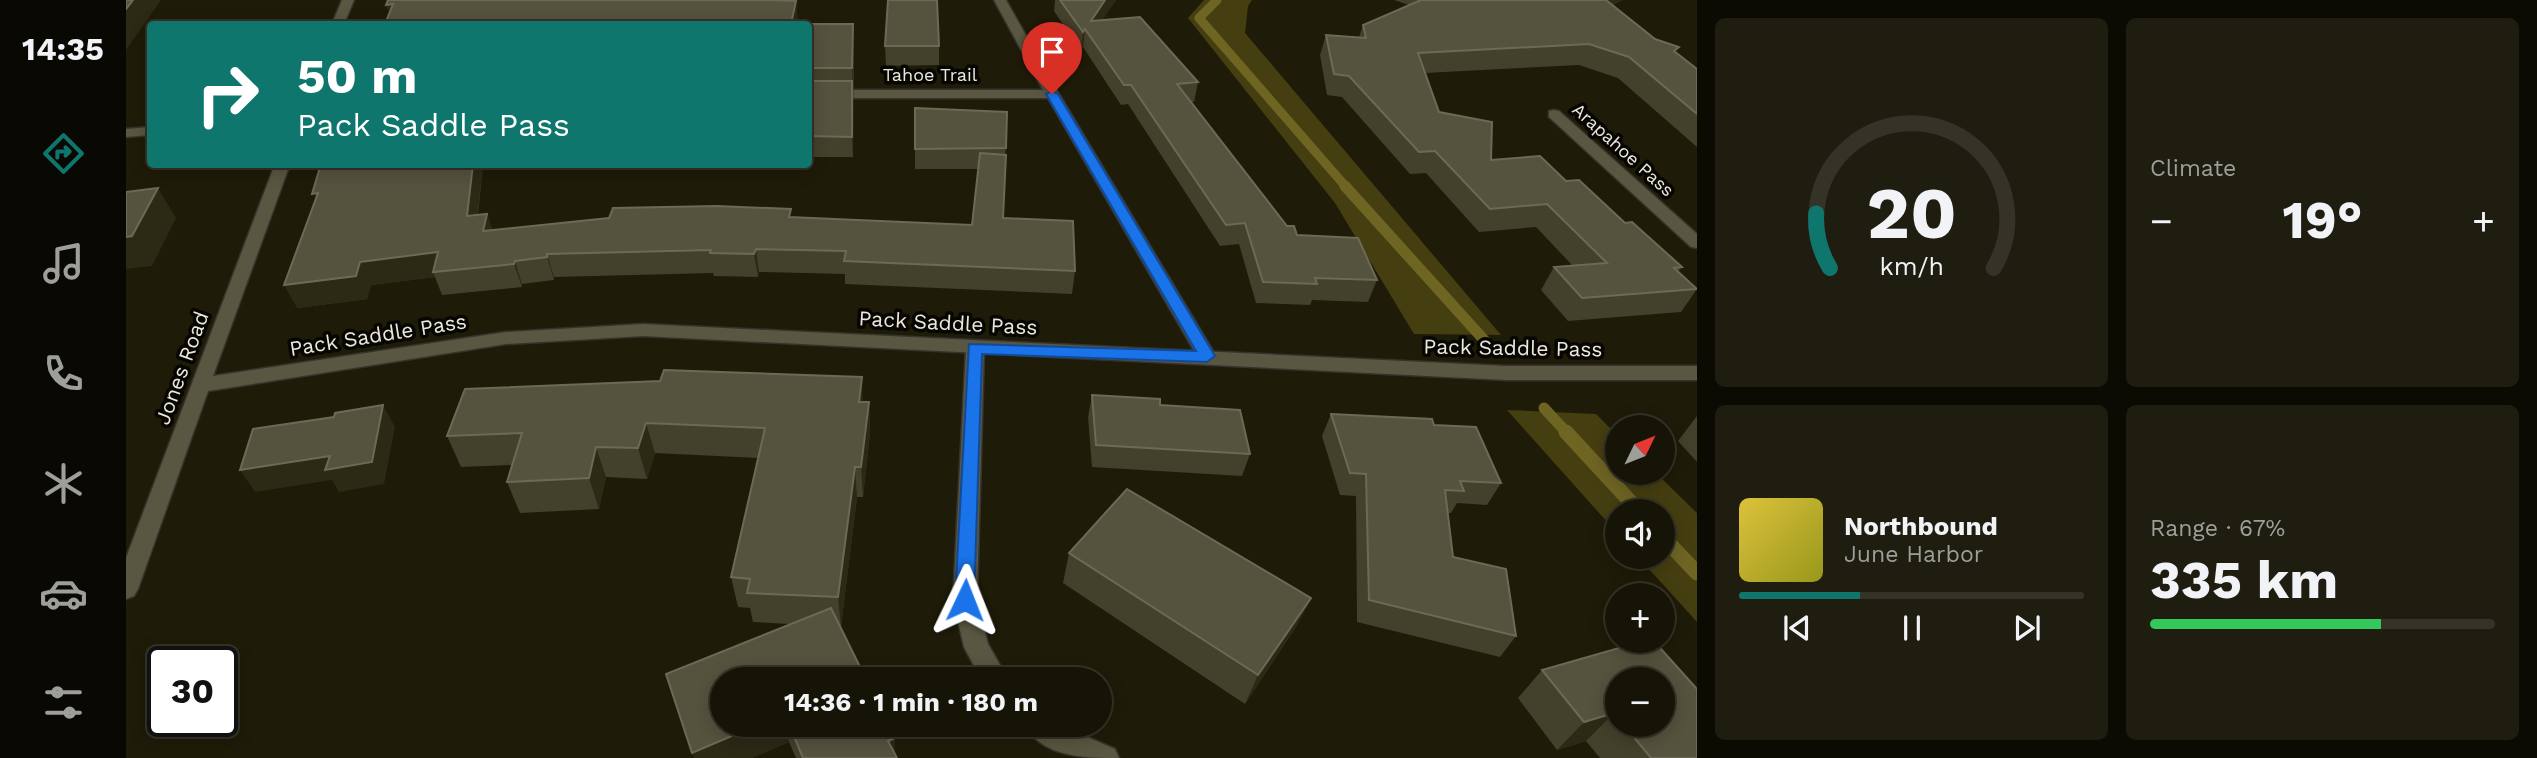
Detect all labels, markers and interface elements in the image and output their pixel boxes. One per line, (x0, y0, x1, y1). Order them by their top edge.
pin (1022, 22, 1082, 94)
text: 14:35 (22, 30, 104, 68)
icon: arrive (1033, 33, 1071, 71)
text: 50 m (297, 47, 417, 105)
icon: right (182, 49, 273, 140)
street label: Tahoe Trail (883, 64, 978, 85)
street label: Arapahoe Pass (1568, 99, 1678, 201)
text: Pack Saddle Pass (297, 106, 570, 144)
icon: directions (39, 129, 88, 178)
text: Climate (2150, 155, 2236, 182)
text: 20 (1866, 171, 1957, 257)
text: 19° (2282, 190, 2363, 251)
text: − (2150, 199, 2173, 243)
text: + (2472, 199, 2495, 243)
icon: music (39, 239, 88, 288)
text: km/h (1879, 252, 1944, 281)
street label: Pack Saddle Pass (858, 305, 1038, 340)
street label: Jones Road (149, 308, 214, 428)
street label: Pack Saddle Pass (288, 308, 468, 361)
street label: Pack Saddle Pass (1423, 333, 1603, 362)
icon: phone (39, 349, 88, 398)
north arrow (1605, 415, 1675, 485)
map controls (1605, 415, 1675, 737)
icon: climate (39, 459, 88, 508)
button: sound (1605, 499, 1675, 569)
text: Northbound (1844, 511, 1998, 541)
text: Range · 67% (2150, 515, 2285, 542)
text: June Harbor (1844, 541, 1983, 568)
text: 335 km (2150, 550, 2338, 611)
position arrow (928, 563, 1002, 637)
icon: car (39, 569, 88, 618)
button: + (1605, 583, 1675, 653)
icon: previous (1778, 609, 1816, 647)
icon: pause (1893, 609, 1931, 647)
icon: next (2008, 609, 2046, 647)
speed limit sign: 30 (147, 646, 238, 737)
button: − (1605, 667, 1675, 737)
icon: filters (39, 678, 88, 727)
text: 14:36 · 1 min · 180 m (784, 687, 1038, 717)

